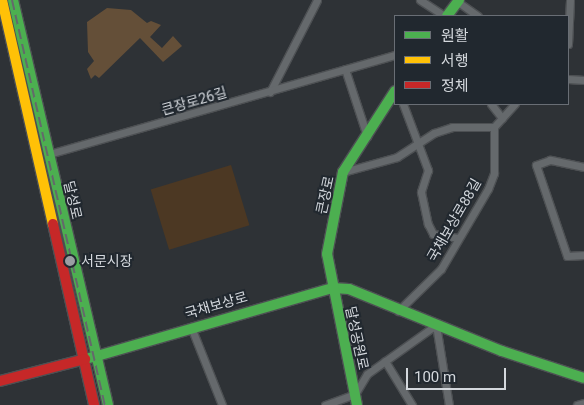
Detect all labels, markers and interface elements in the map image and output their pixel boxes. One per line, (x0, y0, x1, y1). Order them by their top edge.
legend (394, 15, 569, 105)
text: 원활 (441, 27, 469, 45)
text: 서행 (441, 52, 469, 70)
text: 정체 (441, 77, 469, 95)
street label: 큰장로26길 (159, 84, 229, 118)
street label: 큰장로 (313, 174, 337, 216)
street label: 국채보상로88길 (423, 176, 485, 264)
street label: 달성로 (60, 179, 86, 221)
place label: 서문시장 (81, 253, 133, 269)
marker: 서문시장 (63, 254, 77, 268)
street label: 국채보상로 (183, 288, 249, 322)
street label: 달성공원로 (342, 305, 372, 371)
scale bar (409, 358, 509, 390)
text: 100 m (414, 368, 456, 386)

